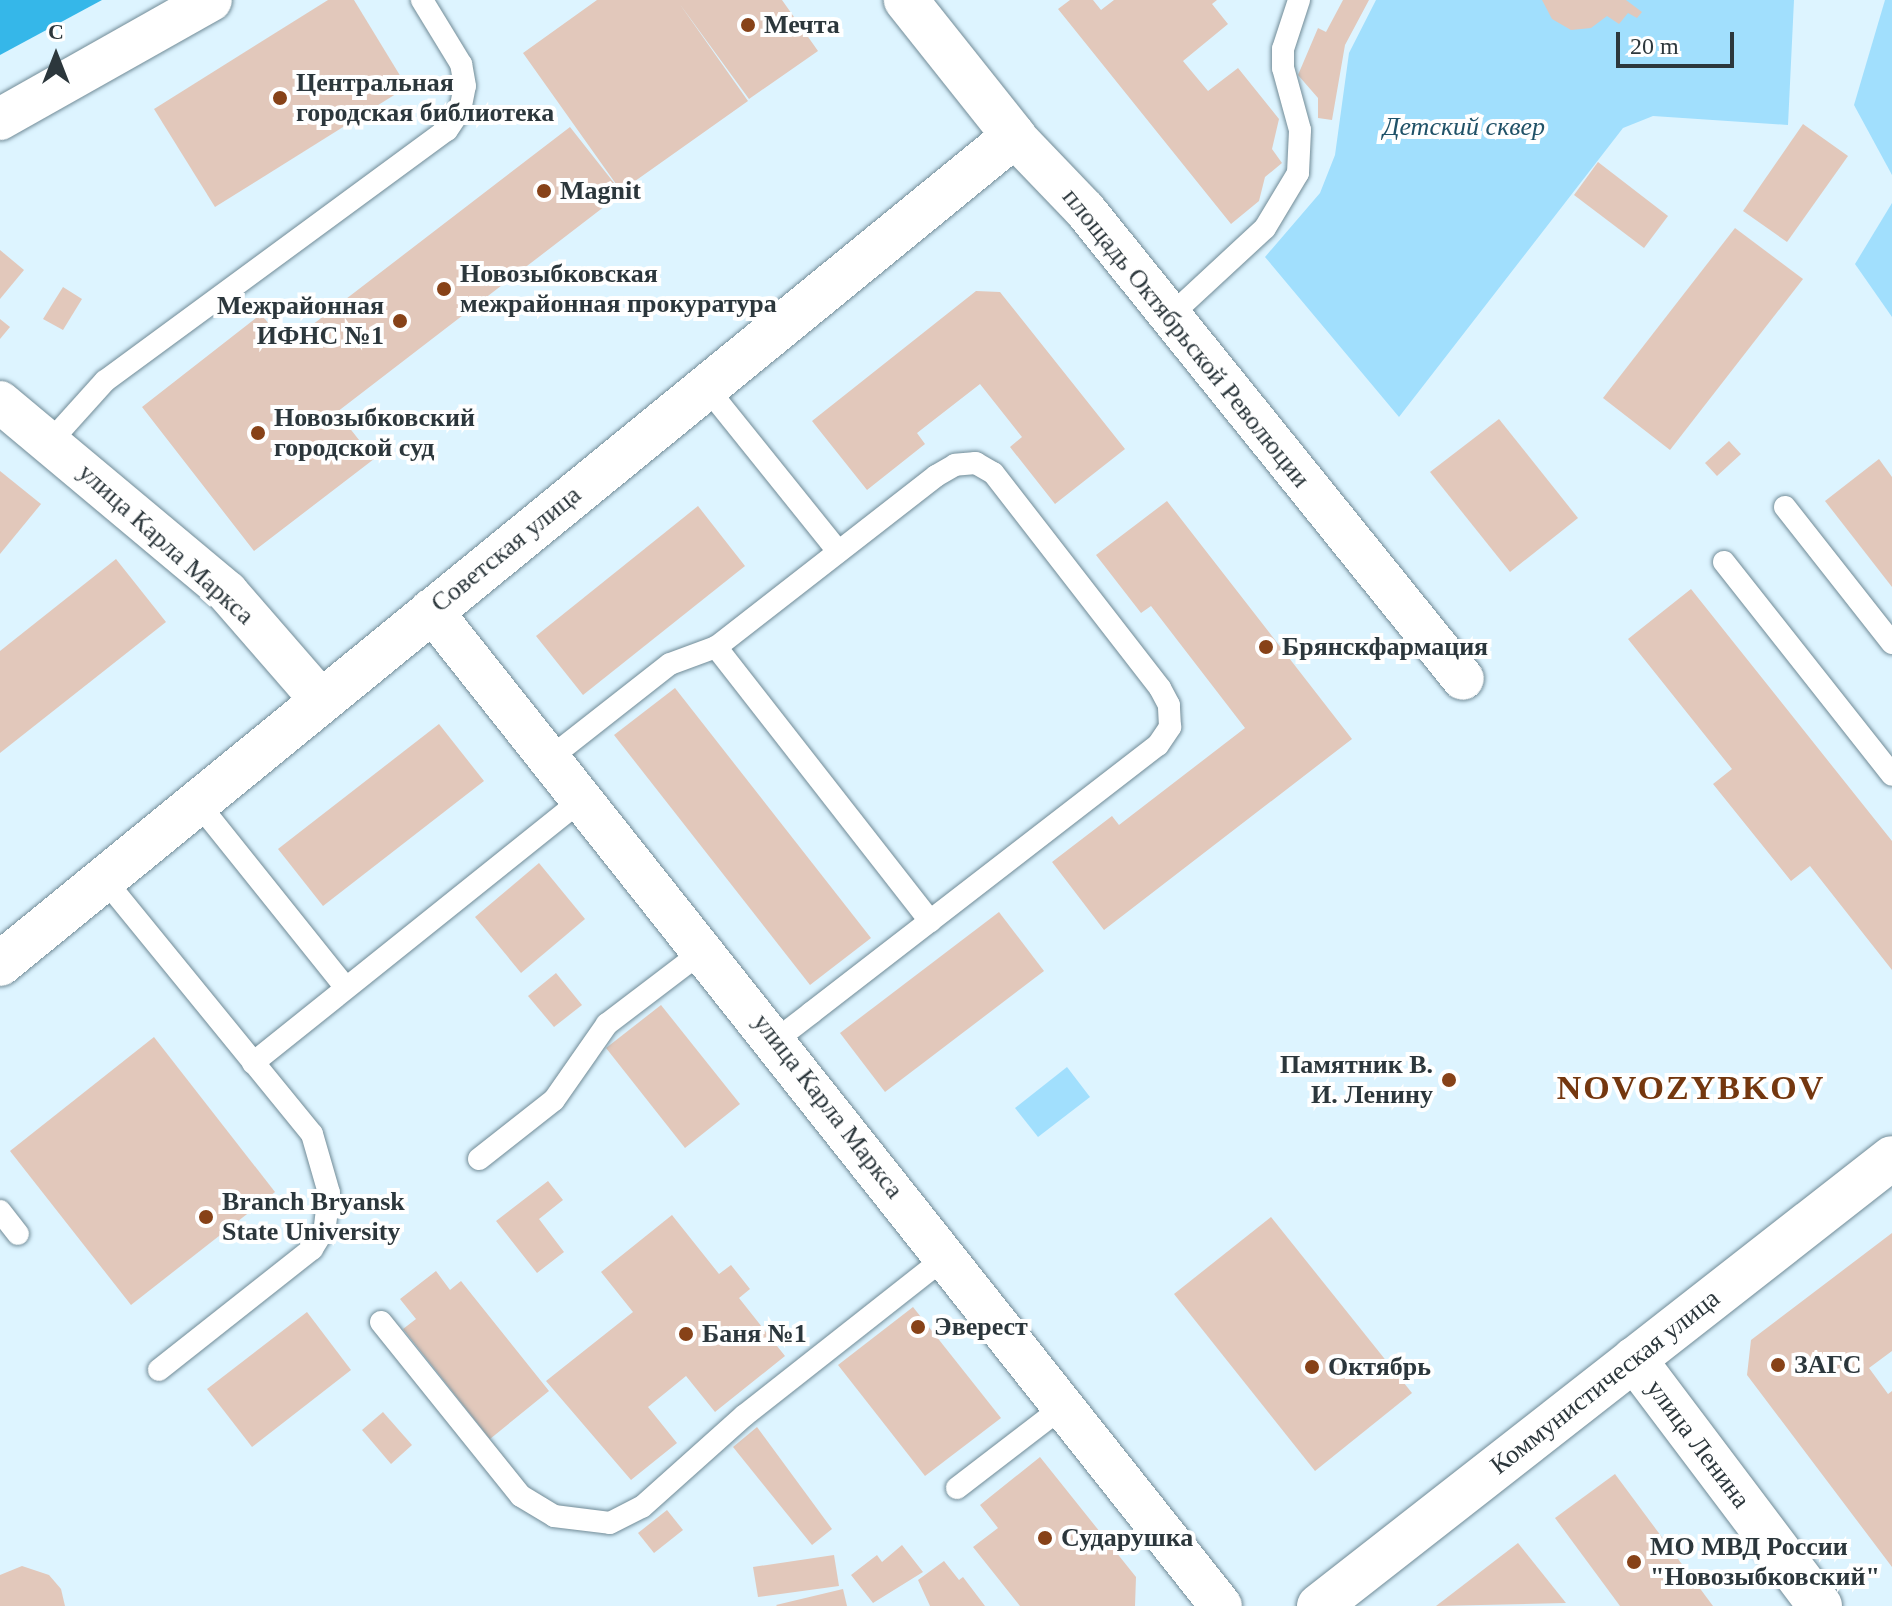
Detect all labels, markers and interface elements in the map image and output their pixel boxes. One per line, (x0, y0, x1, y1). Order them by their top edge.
place label: Мечта (764, 9, 840, 41)
north arrow (16, 16, 96, 96)
marker: Мечта (739, 16, 757, 34)
scale bar (1620, 16, 1738, 66)
text: С (48, 19, 64, 44)
text: 20 m (1630, 33, 1679, 59)
place label: Центральная городская библиотека (296, 67, 554, 128)
marker: Центральная городская библиотека (271, 89, 289, 107)
park label: Детский сквер (1383, 111, 1545, 143)
place label: Magnit (560, 175, 641, 207)
marker: Magnit (535, 182, 553, 200)
street label: площадь Октябрьской Революции (1056, 182, 1316, 494)
place label: Новозыбковская межрайонная прокуратура (460, 258, 777, 320)
marker: Новозыбковская межрайонная прокуратура (435, 280, 453, 298)
place label: Межрайонная ИФНС №1 (217, 290, 384, 352)
marker: Межрайонная ИФНС №1 (391, 312, 409, 330)
place label: Новозыбковский городской суд (274, 402, 475, 464)
marker: Новозыбковский городской суд (249, 424, 267, 442)
street label: улица Карла Маркса (72, 457, 260, 631)
street label: Советская улица (425, 479, 587, 619)
place label: Брянскфармация (1282, 631, 1488, 663)
marker: Брянскфармация (1257, 638, 1275, 656)
street label: улица Карла Маркса (746, 1007, 910, 1205)
place label: Памятник В. И. Ленину (1280, 1049, 1433, 1110)
district label: NOVOZYBKOV (1557, 1068, 1825, 1108)
marker: Памятник В. И. Ленину (1440, 1071, 1458, 1089)
place label: Branch Bryansk State University (222, 1186, 405, 1248)
marker: Branch Bryansk State University (197, 1208, 215, 1226)
street label: Коммунистическая улица (1484, 1283, 1726, 1481)
place label: Эверест (934, 1311, 1028, 1343)
place label: Баня №1 (702, 1318, 807, 1350)
marker: Эверест (909, 1318, 927, 1336)
marker: Баня №1 (677, 1325, 695, 1343)
place label: ЗАГС (1794, 1349, 1861, 1381)
place label: Октябрь (1328, 1351, 1431, 1383)
marker: ЗАГС (1769, 1356, 1787, 1374)
marker: Октябрь (1303, 1358, 1321, 1376)
street label: улица Ленина (1640, 1374, 1756, 1514)
place label: Сударушка (1061, 1522, 1193, 1554)
marker: Сударушка (1036, 1529, 1054, 1547)
place label: МО МВД России "Новозыбковский" (1650, 1531, 1880, 1592)
marker: МО МВД России "Новозыбковский" (1625, 1553, 1643, 1571)

